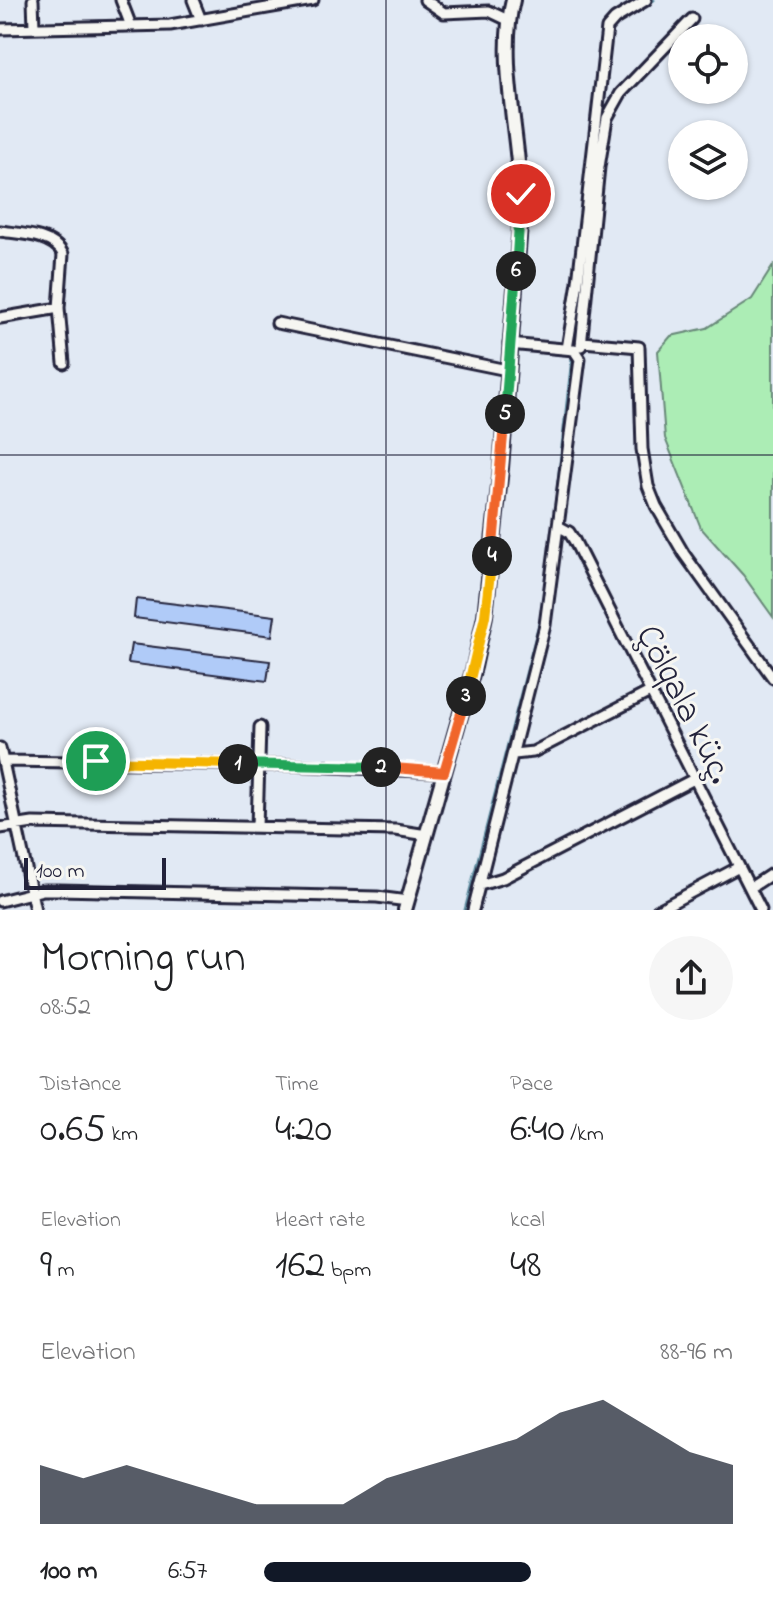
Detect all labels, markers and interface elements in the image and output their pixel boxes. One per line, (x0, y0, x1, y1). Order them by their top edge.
map controls (668, 24, 748, 200)
button: locate (668, 24, 748, 104)
button: layers (668, 120, 748, 200)
pin (487, 160, 555, 228)
icon: check (499, 172, 543, 216)
pin: 6 (496, 251, 536, 291)
text: 6 (511, 255, 521, 287)
pin: 5 (485, 394, 525, 434)
text: 5 (499, 398, 511, 430)
pin: 4 (472, 536, 512, 576)
text: 4 (487, 540, 497, 572)
street label: Çölqala küç. (620, 616, 746, 794)
pin: 3 (446, 676, 486, 716)
text: 3 (461, 680, 471, 712)
pin (62, 727, 130, 795)
icon: arrive (74, 739, 118, 783)
pin: 1 (218, 744, 258, 784)
pin: 2 (361, 747, 401, 787)
text: 1 (235, 748, 242, 780)
text: 2 (376, 751, 386, 783)
scale bar (24, 854, 166, 890)
text: 100 m (36, 856, 85, 888)
text: Morning run (40, 927, 246, 991)
button: share (649, 936, 733, 1020)
text: 08:52 (40, 989, 91, 1027)
text: Distance (40, 1069, 121, 1101)
text: Time (275, 1069, 319, 1101)
text: Pace (510, 1069, 553, 1101)
text: 0.65 (40, 1101, 106, 1160)
text: 4:20 (275, 1101, 332, 1160)
text: 6:40 (510, 1101, 565, 1160)
text: km (106, 1119, 138, 1151)
text: /km (565, 1119, 604, 1151)
text: Elevation (40, 1205, 121, 1237)
text: Heart rate (275, 1205, 365, 1237)
text: kcal (510, 1205, 545, 1237)
text: 9 (40, 1237, 52, 1296)
text: 162 (275, 1237, 325, 1296)
text: 48 (510, 1237, 541, 1296)
text: m (52, 1255, 75, 1287)
text: bpm (325, 1255, 371, 1287)
text: Elevation (40, 1334, 136, 1372)
text: 88–96 m (660, 1334, 733, 1372)
text: 100 m (40, 1553, 97, 1591)
text: 6:57 (168, 1553, 207, 1591)

